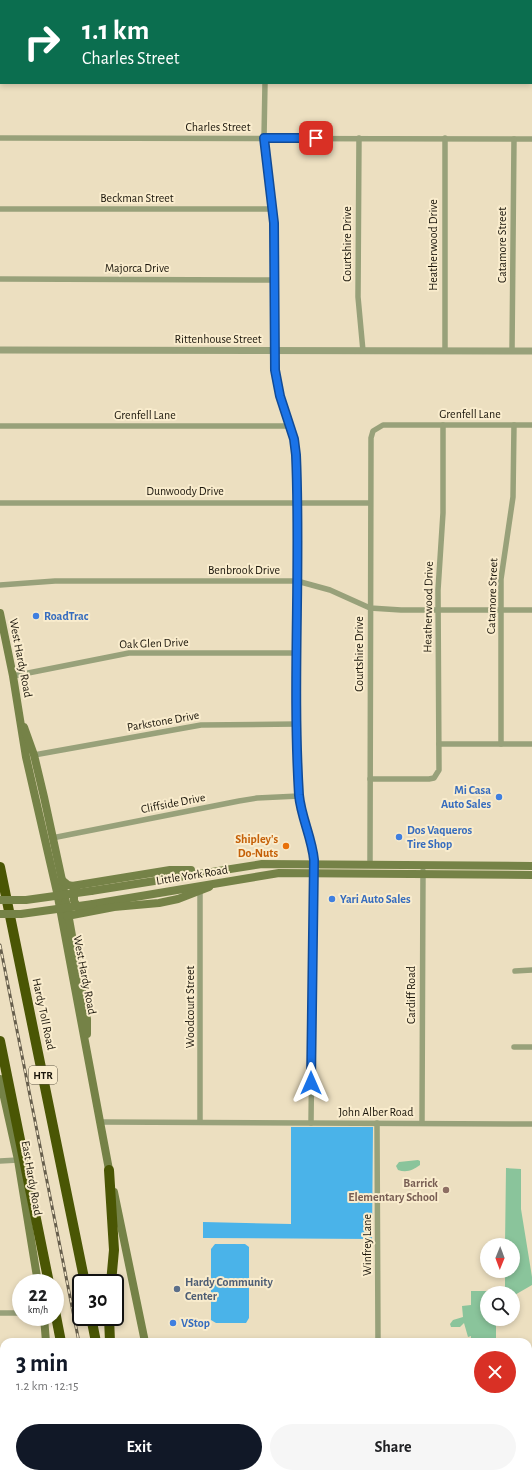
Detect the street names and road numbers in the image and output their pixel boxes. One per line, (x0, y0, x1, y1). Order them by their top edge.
street label: Charles Street (186, 121, 251, 133)
street label: Beckman Street (100, 192, 174, 204)
street label: Heatherwood Drive (427, 199, 439, 291)
street label: Courtshire Drive (341, 206, 353, 282)
street label: Catamore Street (496, 207, 508, 283)
street label: Majorca Drive (105, 262, 169, 275)
street label: Rittenhouse Street (174, 333, 262, 345)
street label: Grenfell Lane (439, 408, 501, 420)
street label: Grenfell Lane (114, 409, 176, 421)
street label: Dunwoody Drive (146, 485, 224, 498)
street label: Catamore Street (485, 558, 499, 634)
street label: Heatherwood Drive (421, 561, 435, 653)
street label: Benbrook Drive (208, 564, 280, 576)
street label: Courtshire Drive (353, 616, 365, 692)
street label: West Hardy Road (6, 617, 35, 699)
street label: Oak Glen Drive (119, 636, 189, 650)
street label: Parkstone Drive (126, 709, 200, 733)
street label: Cliffside Drive (140, 791, 206, 815)
street label: Little York Road (155, 863, 229, 887)
street label: West Hardy Road (70, 934, 99, 1016)
street label: Woodcourt Street (184, 966, 196, 1048)
street label: Cardiff Road (405, 966, 417, 1024)
street label: Hardy Toll Road (30, 977, 57, 1051)
road number: HTR (29, 1066, 57, 1084)
street label: John Alber Road (339, 1106, 414, 1118)
street label: East Hardy Road (19, 1140, 44, 1217)
street label: Winfrey Lane (361, 1214, 374, 1276)

